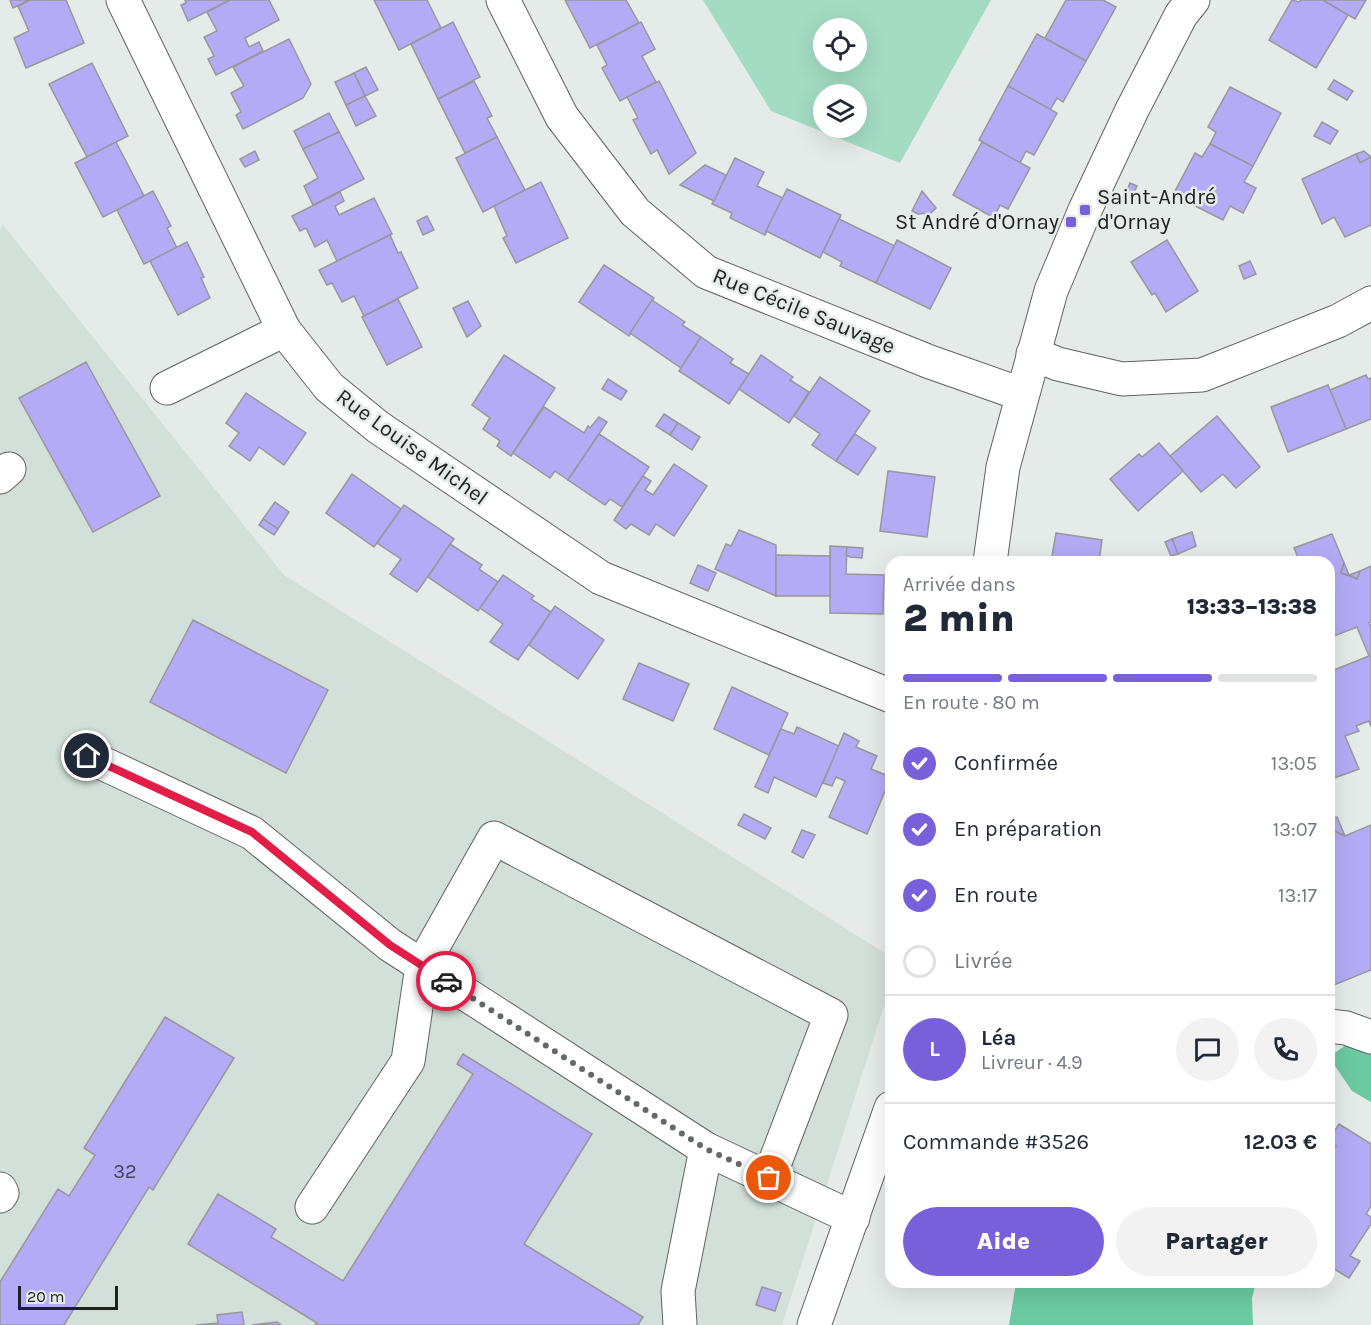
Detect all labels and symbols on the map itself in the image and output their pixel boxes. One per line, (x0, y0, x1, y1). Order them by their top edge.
place label: Saint-André d'Ornay (1097, 184, 1216, 235)
marker: Saint-André d'Ornay (1078, 203, 1092, 217)
place label: St André d'Ornay (895, 209, 1059, 235)
marker: St André d'Ornay (1064, 215, 1078, 229)
street label: Rue Cécile Sauvage (709, 263, 899, 359)
street label: Rue Louise Michel (331, 383, 493, 511)
pin (61, 730, 112, 781)
courier (416, 951, 476, 1011)
pin (743, 1152, 794, 1203)
house number: 32 (113, 1160, 137, 1183)
scale bar (18, 1283, 118, 1310)

